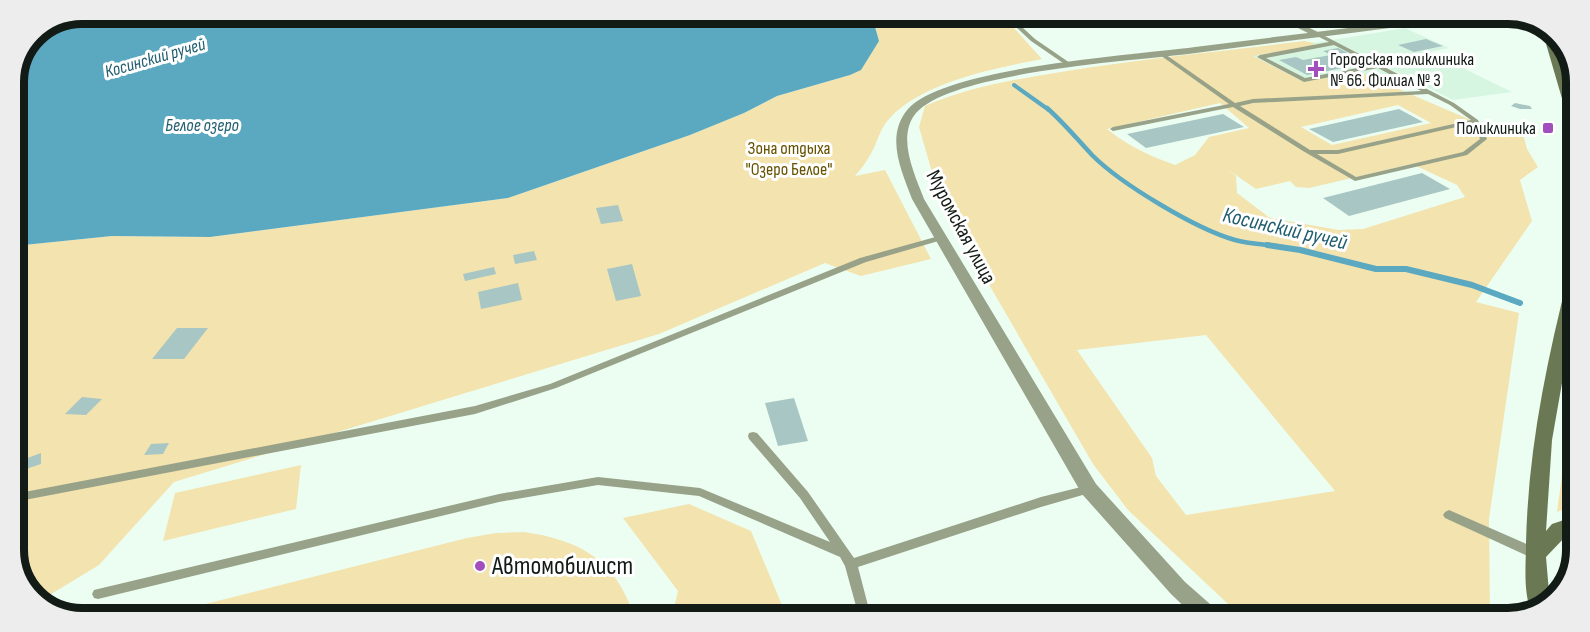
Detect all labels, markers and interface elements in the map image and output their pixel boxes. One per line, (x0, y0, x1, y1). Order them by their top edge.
water label: Косинский ручей (102, 33, 208, 82)
place label: Городская поликлиника № 66. Филиал № 3 (1330, 49, 1474, 91)
marker: Городская поликлиника № 66. Филиал № 3 (1307, 60, 1325, 78)
water label: Белое озеро (165, 115, 239, 136)
place label: Поликлиника (1456, 118, 1536, 139)
marker: Поликлиника (1541, 121, 1555, 135)
park label: Зона отдыха "Озеро Белое" (745, 138, 833, 180)
street label: Муромская улица (921, 166, 1001, 288)
water label: Косинский ручей (1220, 202, 1350, 256)
place label: Автомобилист (491, 551, 633, 582)
marker: Автомобилист (473, 559, 487, 573)

